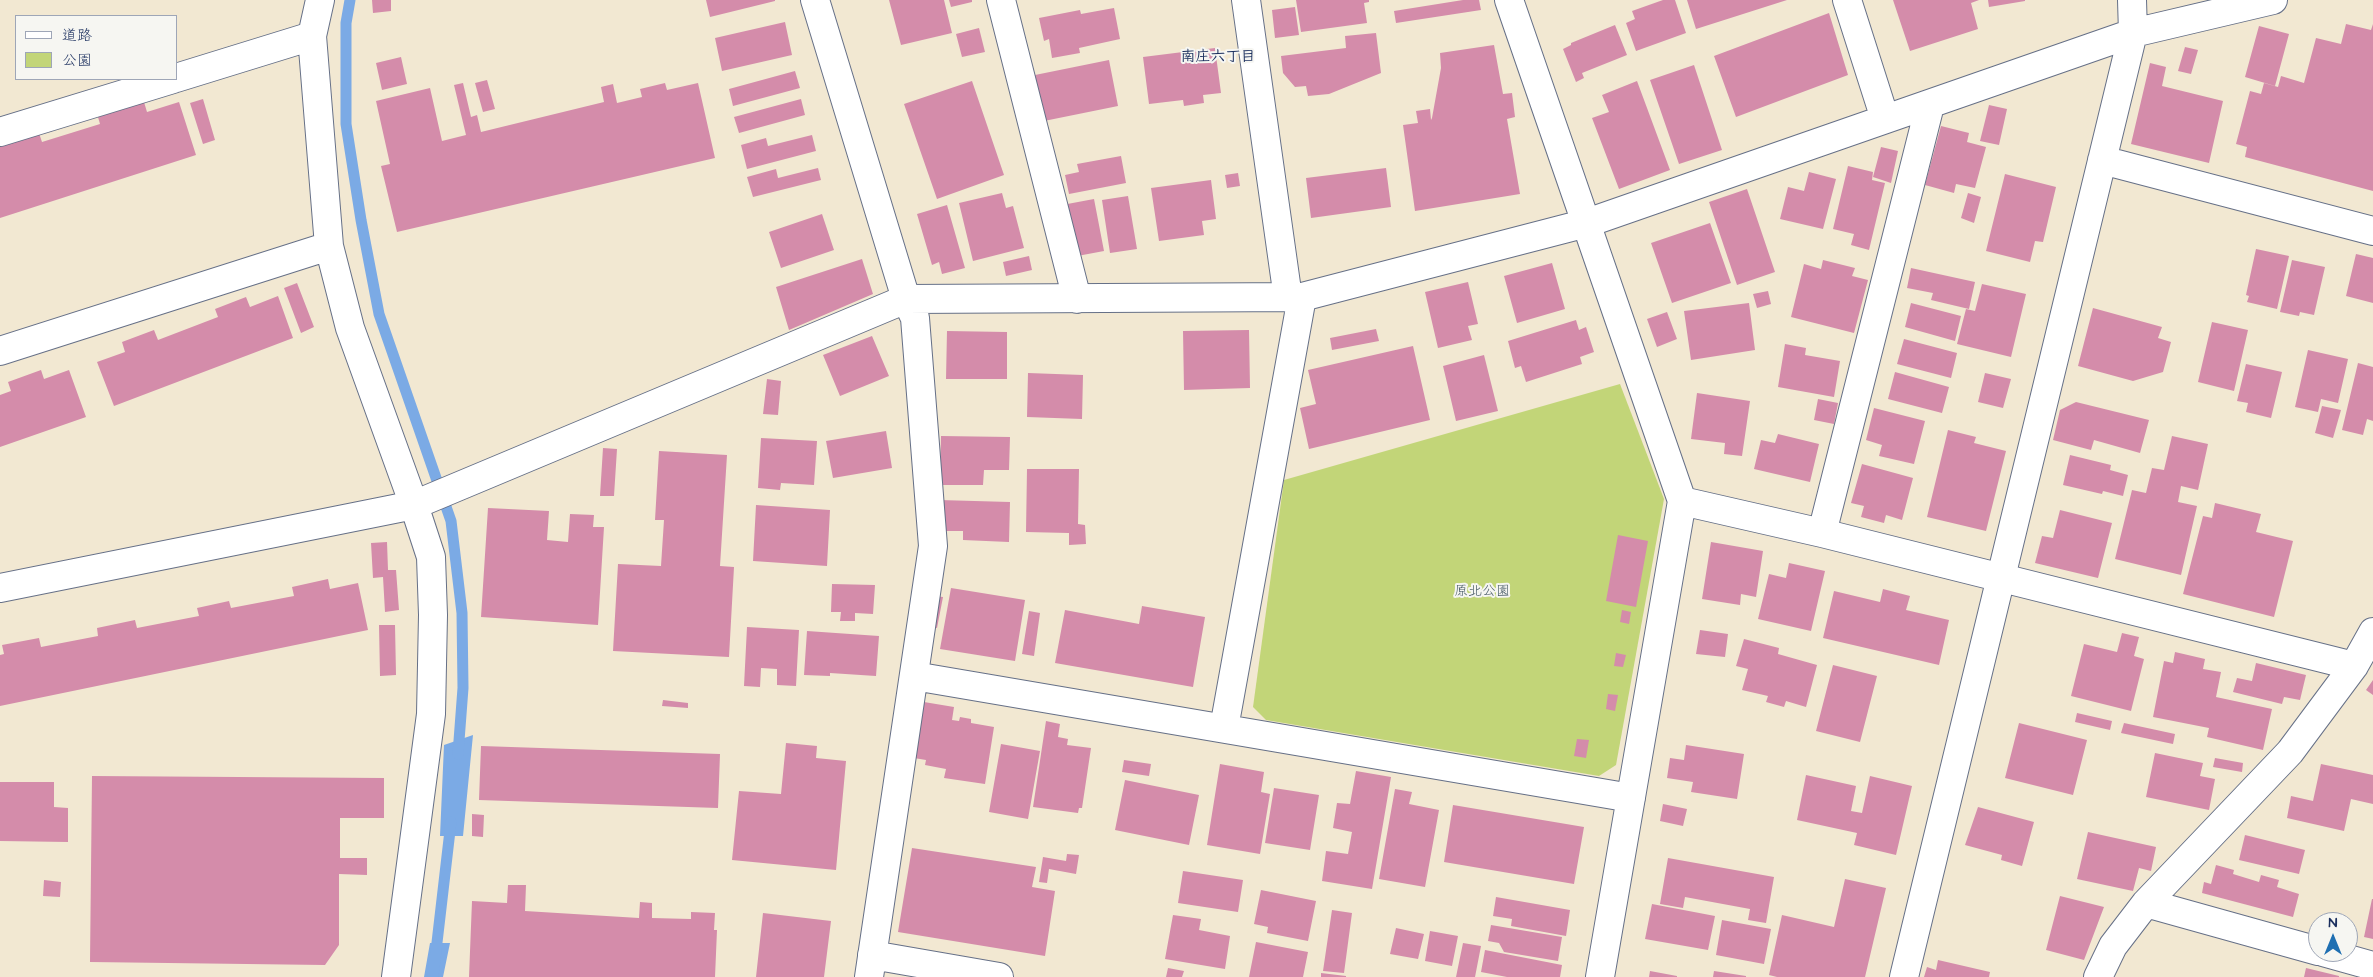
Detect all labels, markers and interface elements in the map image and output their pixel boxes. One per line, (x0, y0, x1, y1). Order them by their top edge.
legend (15, 15, 178, 80)
text: 道路 (62, 25, 92, 46)
district label: 南庄六丁目 (1181, 49, 1255, 67)
text: 公園 (62, 50, 92, 71)
park label: 原北公園 (1454, 584, 1510, 600)
north arrow (2308, 912, 2358, 962)
text: N (2329, 913, 2337, 933)

